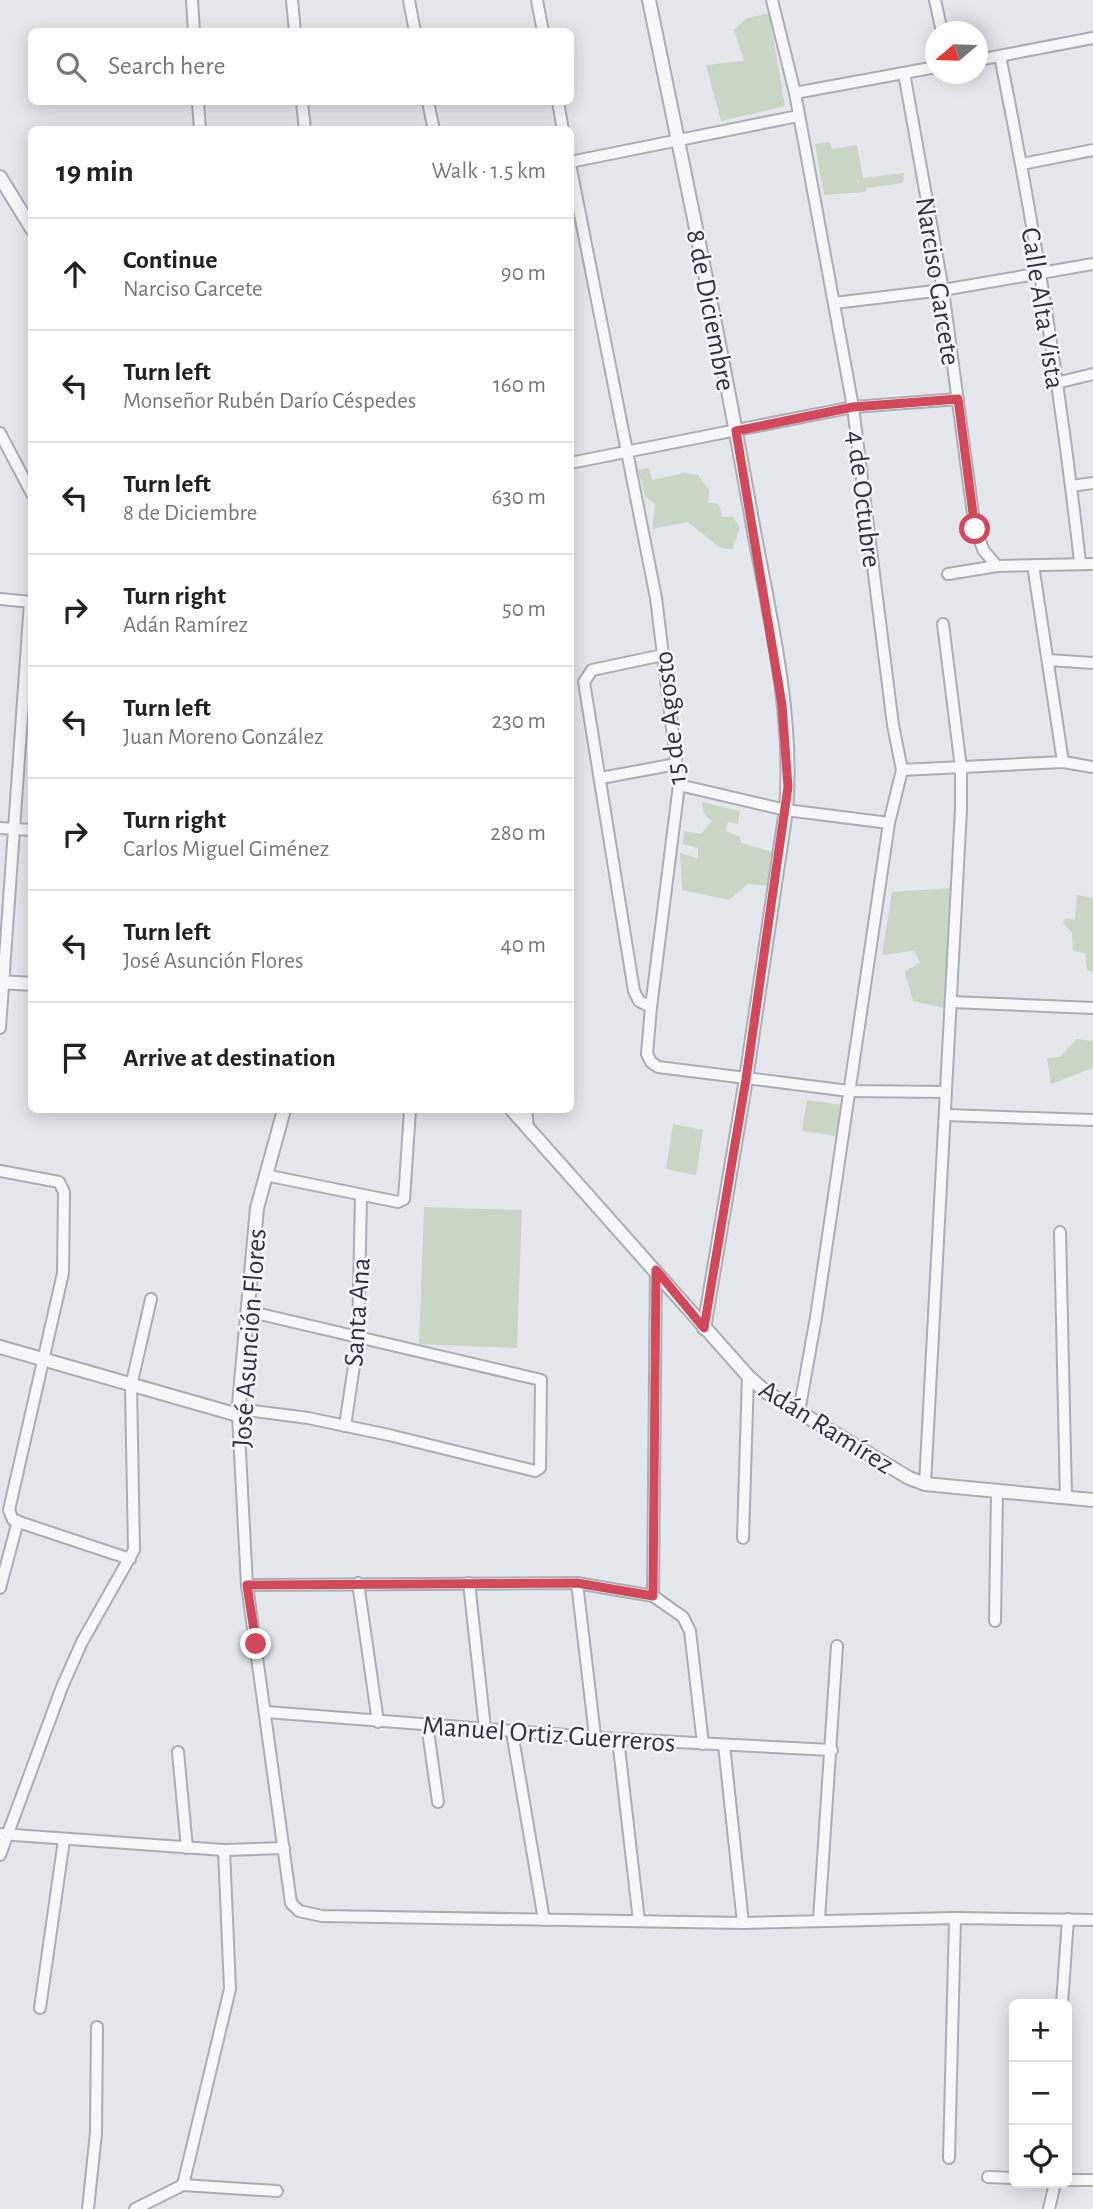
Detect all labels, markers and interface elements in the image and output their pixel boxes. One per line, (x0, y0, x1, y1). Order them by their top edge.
north arrow (925, 21, 988, 84)
search box (28, 28, 574, 105)
icon: search (52, 48, 90, 86)
text: Search here (108, 53, 226, 79)
text: 19 min (56, 157, 134, 187)
text: Walk · 1.5 km (432, 160, 546, 183)
street label: Narciso Garcete (910, 195, 964, 367)
street label: Calle Alta Vista (1015, 226, 1069, 391)
street label: 8 de Diciembre (681, 227, 739, 393)
text: Continue (123, 247, 218, 273)
icon: ahead (56, 255, 94, 293)
text: 90 m (501, 262, 546, 285)
text: Narciso Garcete (123, 278, 263, 301)
text: Turn left (123, 359, 211, 385)
icon: left (56, 367, 94, 405)
text: 160 m (493, 374, 546, 397)
text: Monseñor Rubén Darío Céspedes (123, 390, 416, 413)
street label: 4 de Octubre (841, 429, 885, 569)
text: Turn left (123, 471, 211, 497)
icon: left (56, 479, 94, 517)
text: 630 m (491, 486, 546, 509)
text: 8 de Diciembre (123, 502, 257, 525)
route start (959, 513, 990, 544)
text: Turn right (123, 583, 226, 609)
icon: right (56, 591, 94, 629)
text: 50 m (502, 598, 546, 621)
text: Adán Ramírez (123, 614, 248, 637)
street label: 15 de Agosto (650, 650, 692, 786)
text: Turn left (123, 695, 211, 721)
icon: left (56, 703, 94, 741)
text: 230 m (492, 710, 546, 733)
text: Juan Moreno González (123, 726, 324, 749)
text: Turn right (123, 807, 226, 833)
icon: right (56, 815, 94, 853)
text: 280 m (490, 822, 546, 845)
text: Carlos Miguel Giménez (123, 838, 329, 861)
text: Turn left (123, 919, 211, 945)
icon: left (56, 927, 94, 965)
text: 40 m (501, 934, 546, 957)
text: José Asunción Flores (123, 950, 303, 973)
icon: arrive (56, 1039, 94, 1077)
text: Arrive at destination (123, 1045, 336, 1071)
street label: José Asunción Flores (228, 1228, 272, 1449)
street label: Santa Ana (340, 1256, 376, 1368)
street label: Adán Ramírez (754, 1375, 898, 1480)
route end (240, 1628, 271, 1659)
street label: Manuel Ortiz Guerreros (421, 1712, 676, 1758)
map controls (1009, 1999, 1072, 2188)
button: + (1009, 1999, 1072, 2062)
button: − (1009, 2062, 1072, 2125)
button: locate (1009, 2125, 1072, 2188)

